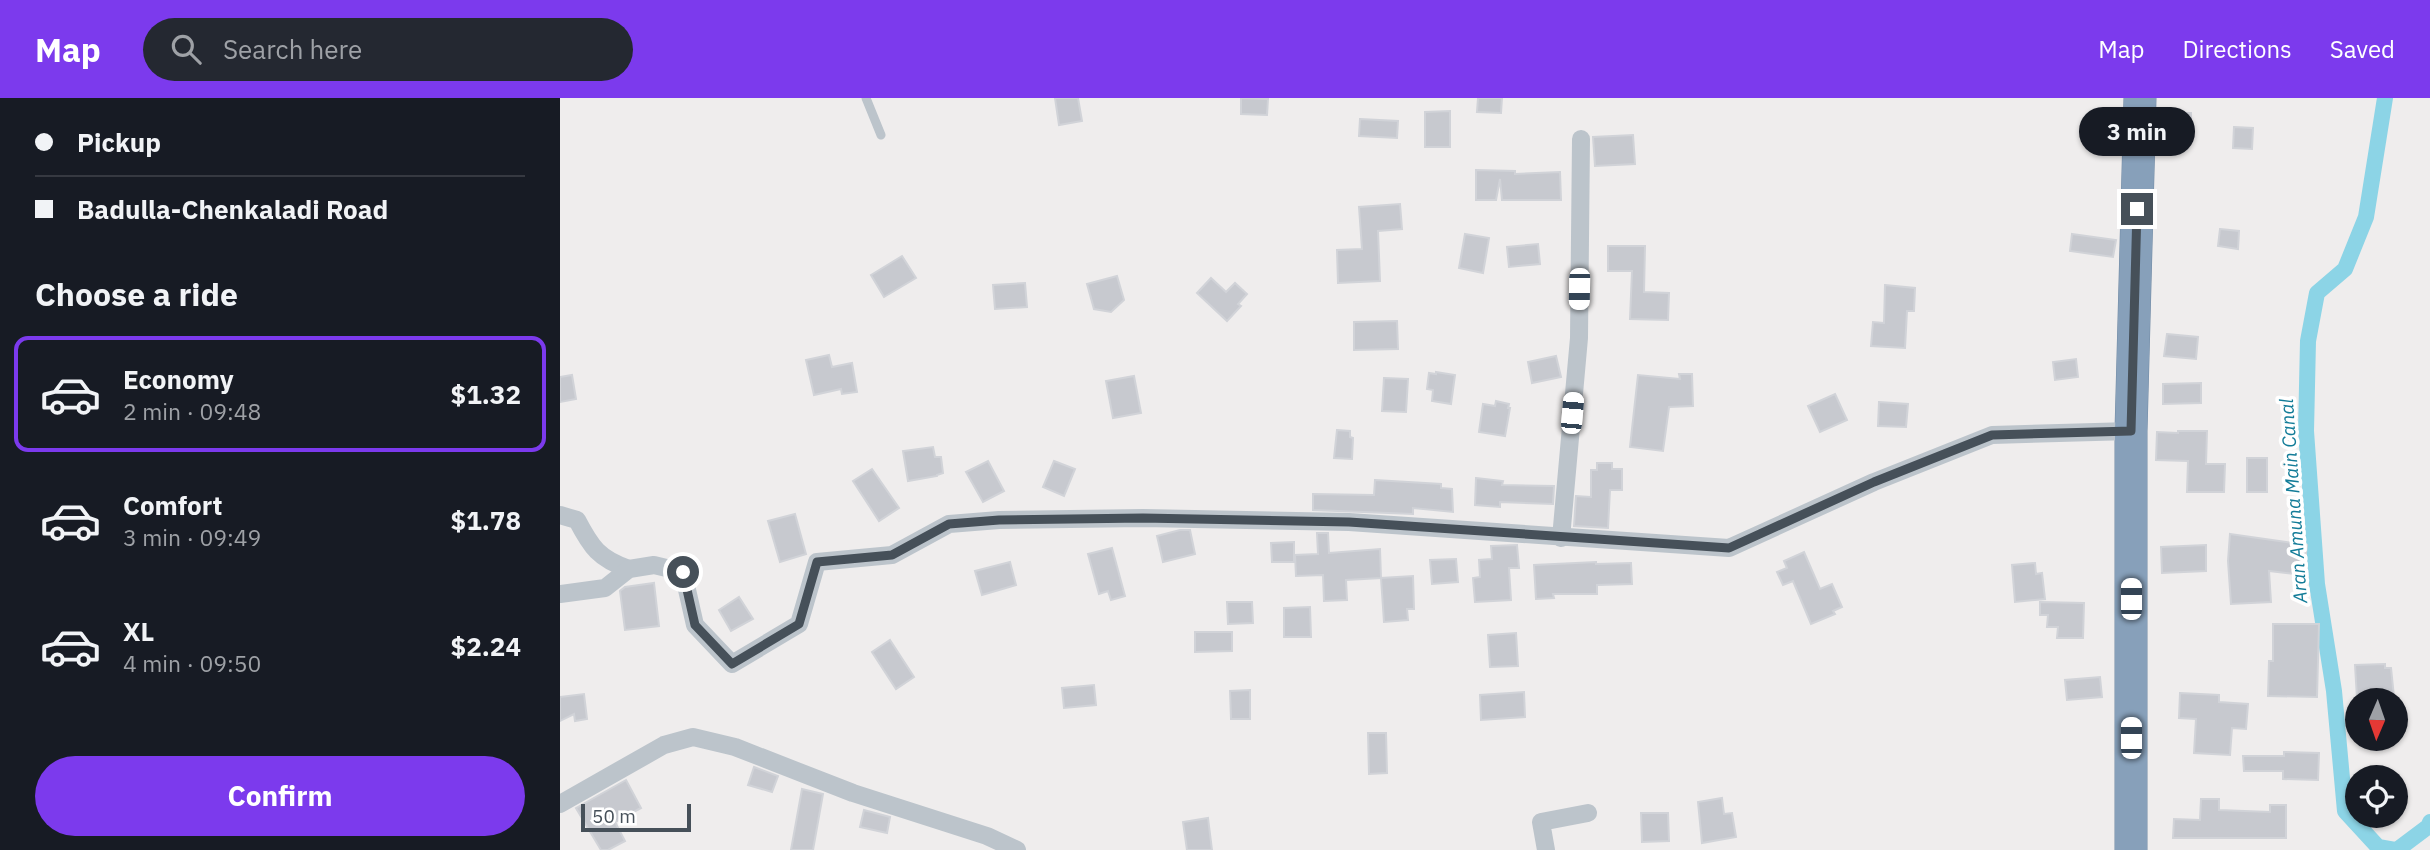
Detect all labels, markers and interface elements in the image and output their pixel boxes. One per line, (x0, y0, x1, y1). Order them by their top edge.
search box (143, 18, 633, 81)
text: Map (35, 28, 101, 71)
icon: search (167, 30, 205, 68)
text: Search here (223, 32, 362, 66)
text: Map (2098, 33, 2144, 65)
text: Directions (2182, 33, 2292, 65)
text: Saved (2330, 33, 2395, 65)
callout: 3 min (2079, 108, 2195, 156)
text: 3 min (2107, 116, 2167, 146)
text: Pickup (77, 125, 161, 159)
text: Badulla-Chenkaladi Road (77, 192, 388, 226)
route end (2121, 193, 2153, 225)
car (1569, 268, 1590, 310)
text: Choose a ride (35, 273, 238, 315)
text: Economy (123, 362, 234, 396)
icon: car (39, 363, 102, 426)
text: $1.32 (451, 377, 521, 411)
car (1560, 391, 1585, 435)
text: 2 min · 09:48 (123, 396, 261, 426)
water label: Aran Amuna Main Canal (2274, 398, 2312, 605)
text: Comfort (123, 488, 222, 522)
icon: car (39, 489, 102, 552)
text: $1.78 (451, 503, 521, 537)
text: 3 min · 09:49 (123, 522, 261, 552)
route start (667, 556, 699, 588)
car (2121, 578, 2142, 620)
text: XL (123, 614, 154, 648)
icon: car (39, 615, 102, 678)
text: $2.24 (451, 629, 521, 663)
text: 4 min · 09:50 (123, 648, 261, 678)
north arrow (2345, 688, 2408, 751)
map controls (2345, 688, 2408, 828)
car (2121, 717, 2142, 759)
button: Confirm (35, 756, 525, 836)
button: locate (2345, 765, 2408, 828)
scale bar (581, 801, 691, 833)
text: 50 m (592, 804, 636, 828)

